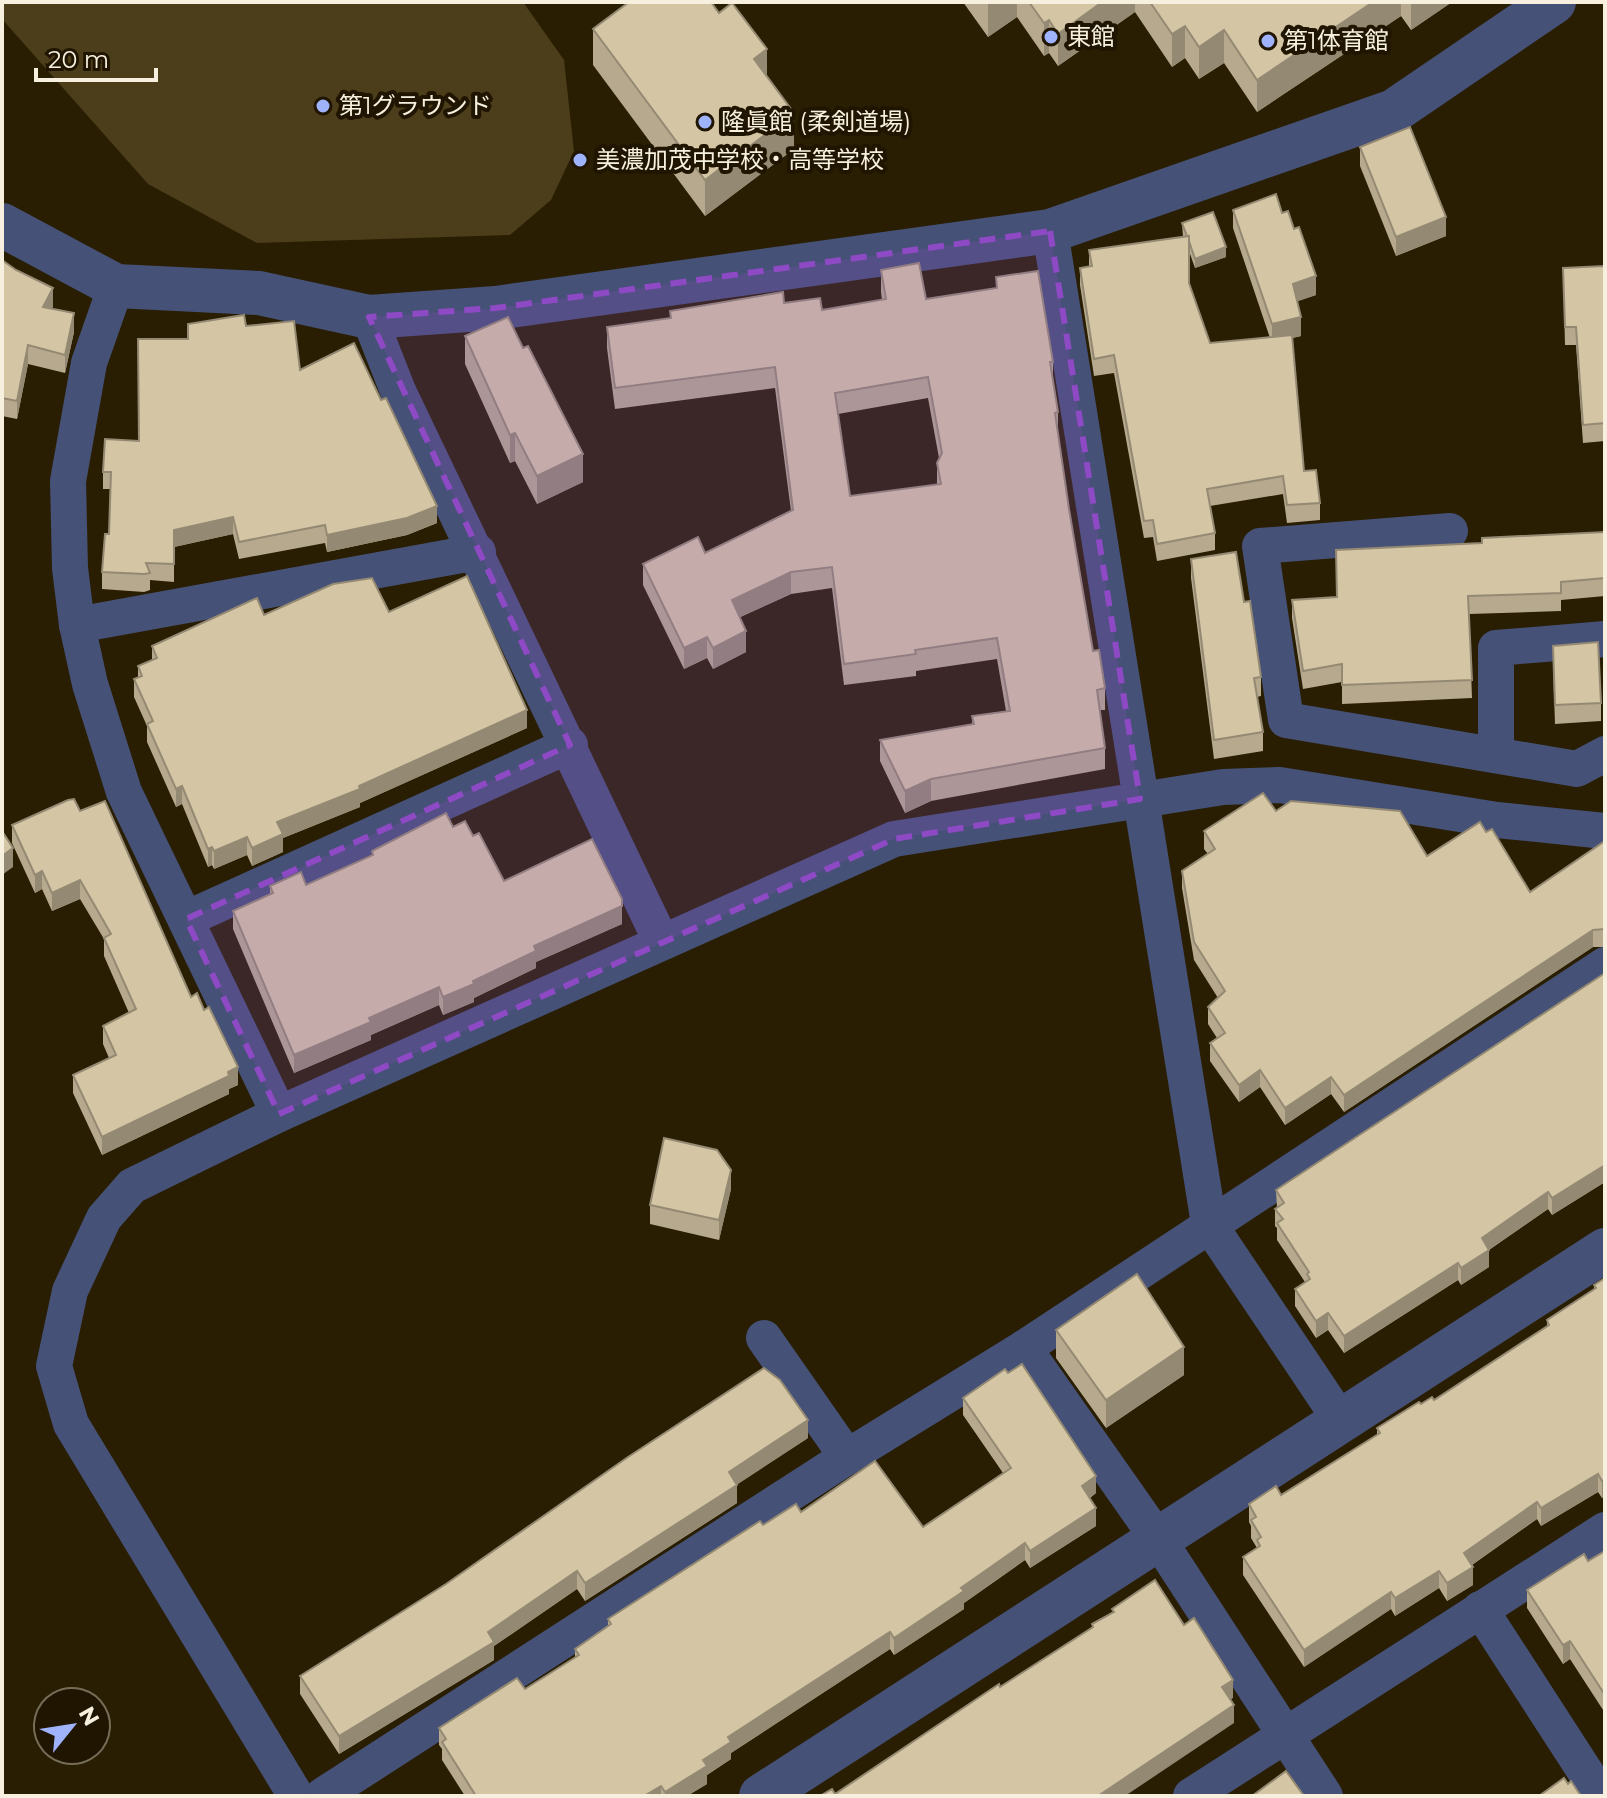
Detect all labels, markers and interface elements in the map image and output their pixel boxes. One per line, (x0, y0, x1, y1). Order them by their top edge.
place label: 東館 (1067, 22, 1115, 51)
place label: 第1体育館 (1284, 26, 1389, 55)
marker: 東館 (1042, 28, 1060, 46)
scale bar (36, 32, 156, 82)
marker: 第1体育館 (1259, 32, 1277, 50)
text: 20 m (48, 45, 109, 74)
place label: 第1グラウンド (339, 91, 492, 120)
marker: 第1グラウンド (314, 97, 332, 115)
place label: 隆眞館 (柔剣道場) (721, 107, 911, 136)
marker: 隆眞館 (柔剣道場) (696, 113, 714, 131)
place label: 美濃加茂中学校・高等学校 (596, 145, 884, 174)
marker: 美濃加茂中学校・高等学校 (571, 151, 589, 169)
north arrow (32, 1686, 112, 1766)
text: N (73, 1702, 105, 1731)

